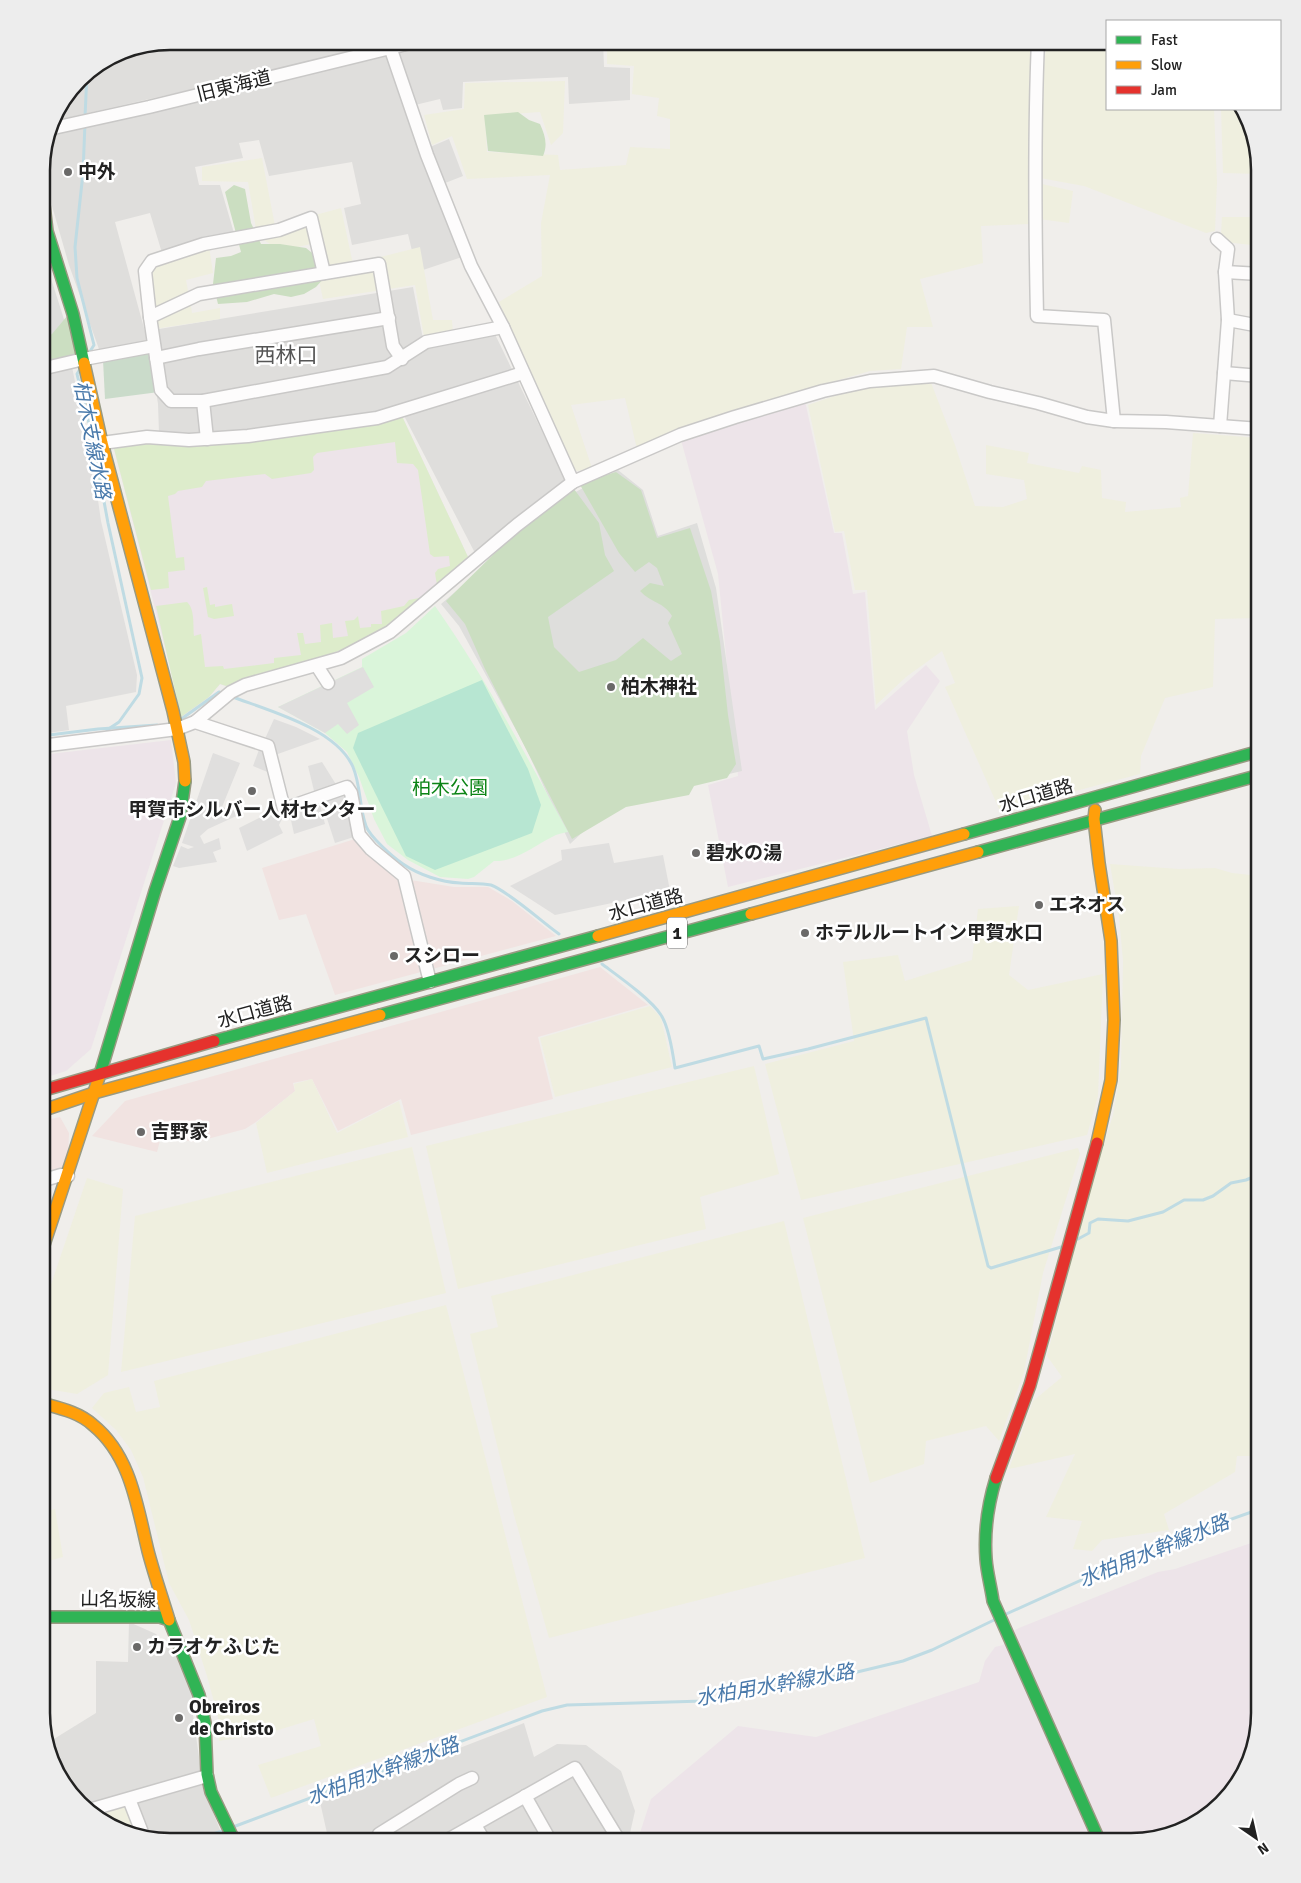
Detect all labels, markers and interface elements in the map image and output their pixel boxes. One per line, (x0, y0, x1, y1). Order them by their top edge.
legend (1106, 20, 1281, 110)
text: Fast (1151, 31, 1178, 49)
text: Slow (1151, 56, 1182, 74)
street label: 旧東海道 (194, 65, 274, 107)
text: Jam (1151, 81, 1177, 99)
place label: 中外 (78, 160, 116, 184)
marker: 中外 (62, 166, 74, 178)
district label: 西林口 (255, 342, 318, 368)
water label: 柏木支線水路 (68, 379, 116, 503)
place label: 柏木神社 (621, 675, 697, 699)
marker: 柏木神社 (605, 681, 617, 693)
street label: 水口道路 (996, 774, 1076, 818)
park label: 柏木公園 (412, 776, 488, 800)
marker: 甲賀市シルバー人材センター (246, 785, 258, 797)
place label: 甲賀市シルバー人材センター (128, 798, 376, 822)
place label: 碧水の湯 (706, 841, 782, 865)
marker: 碧水の湯 (690, 847, 702, 859)
street label: 水口道路 (606, 884, 686, 926)
place label: エネオス (1049, 893, 1125, 917)
marker: エネオス (1033, 899, 1045, 911)
road number: 1 (667, 918, 687, 948)
place label: ホテルルートイン甲賀水口 (815, 921, 1043, 945)
marker: ホテルルートイン甲賀水口 (799, 927, 811, 939)
place label: スシロー (404, 944, 480, 968)
marker: スシロー (388, 950, 400, 962)
street label: 水口道路 (215, 991, 295, 1033)
place label: 吉野家 (151, 1120, 208, 1144)
marker: 吉野家 (135, 1126, 147, 1138)
water label: 水柏用水幹線水路 (1075, 1509, 1235, 1593)
street label: 山名坂線 (80, 1587, 156, 1613)
place label: カラオケふじた (147, 1635, 280, 1659)
marker: カラオケふじた (131, 1641, 143, 1653)
water label: 水柏用水幹線水路 (694, 1658, 858, 1711)
place label: Obreiros de Christo (189, 1695, 274, 1741)
marker: Obreiros de Christo (173, 1712, 185, 1724)
water label: 水柏用水幹線水路 (304, 1731, 464, 1810)
north arrow (1231, 1813, 1281, 1863)
text: N (1254, 1839, 1272, 1858)

